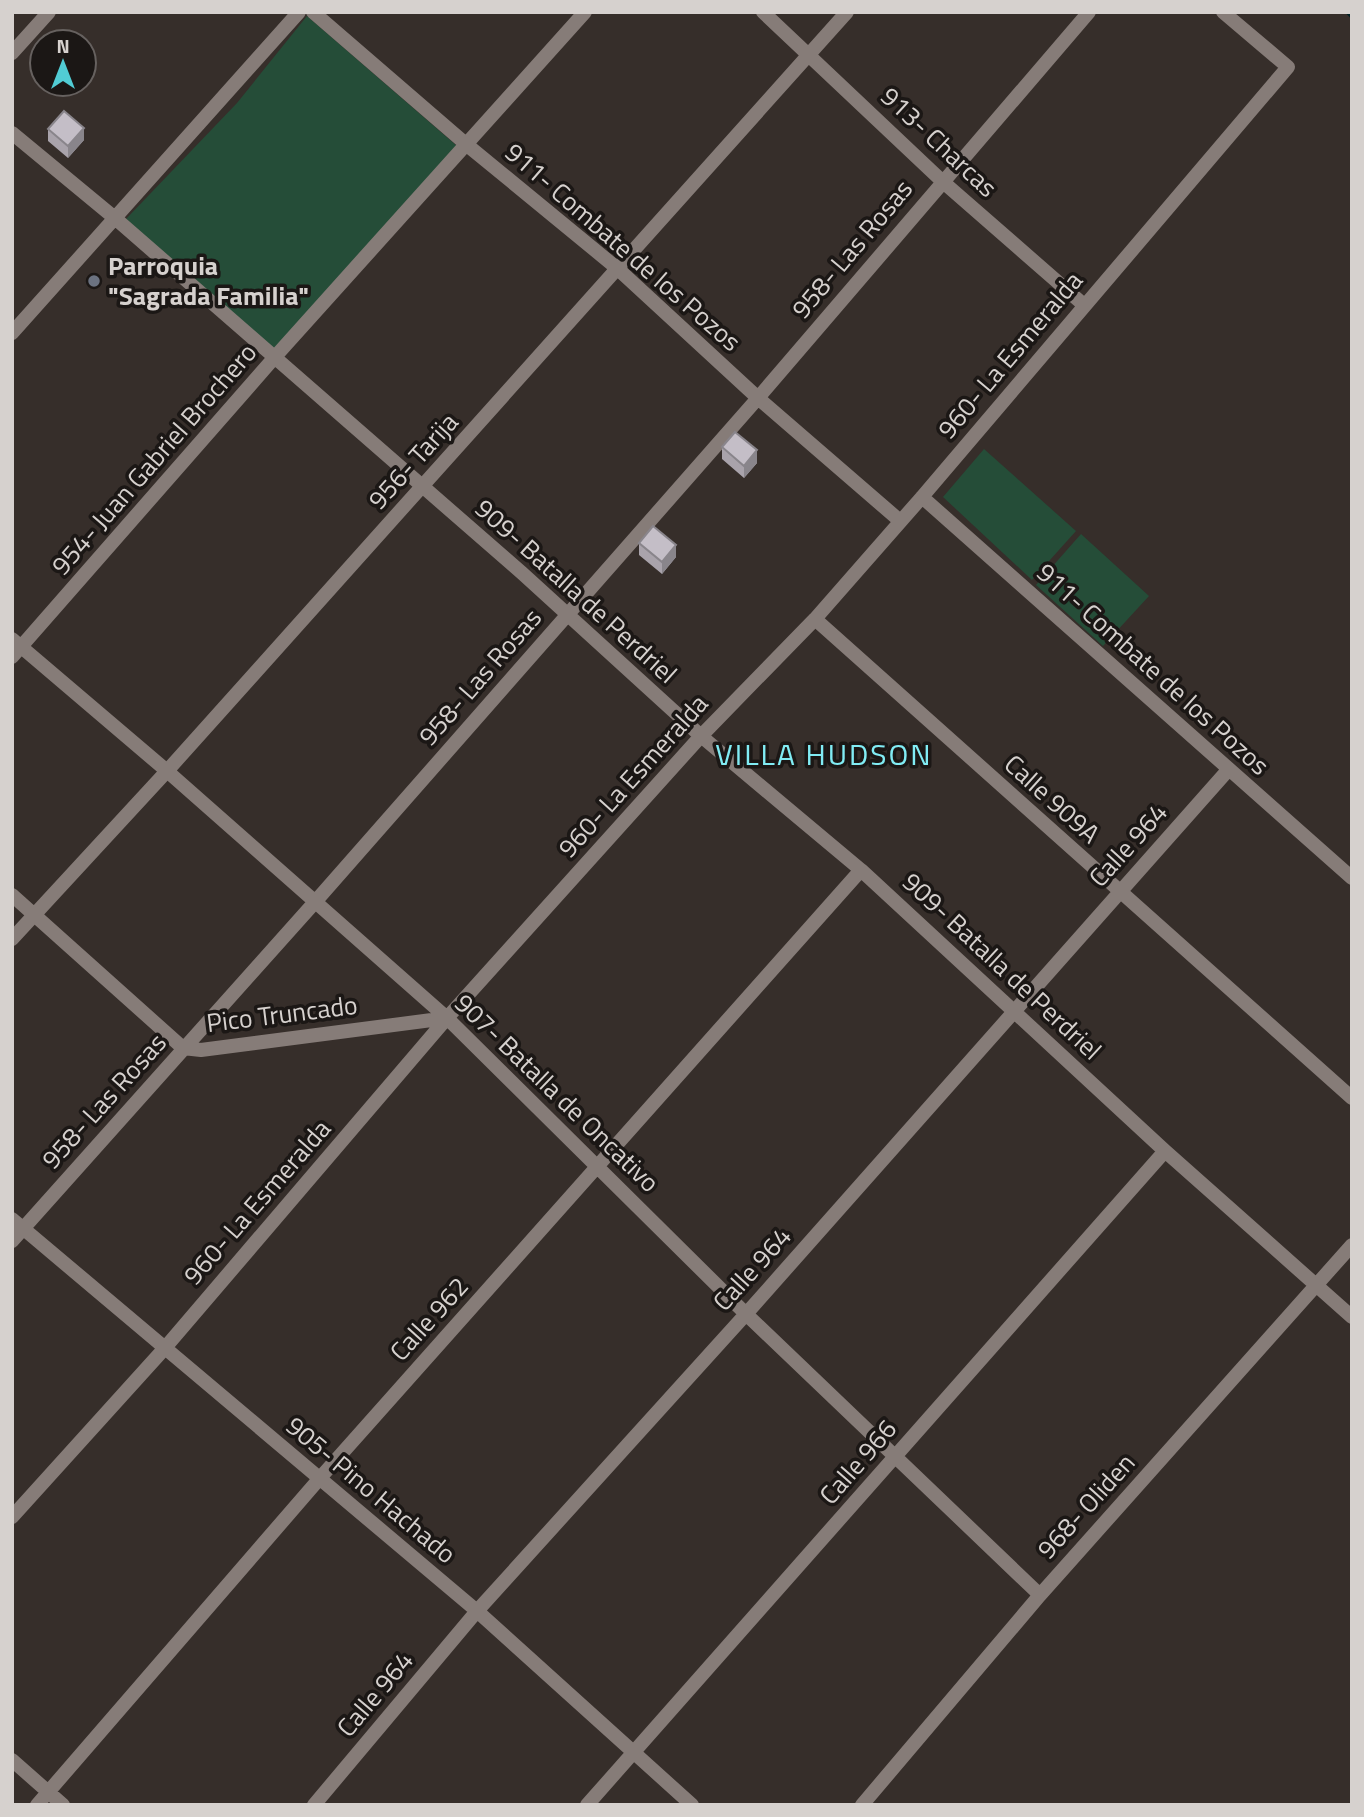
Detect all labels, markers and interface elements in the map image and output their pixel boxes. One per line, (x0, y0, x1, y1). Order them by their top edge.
north arrow (28, 28, 98, 98)
text: N (56, 31, 70, 60)
street label: 913- Charcas (872, 77, 1006, 206)
street label: 911- Combate de los Pozos (497, 133, 750, 360)
street label: 958- Las Rosas (782, 171, 921, 327)
place label: Parroquia "Sagrada Familia" (108, 246, 309, 315)
street label: 960- La Esmeralda (928, 262, 1091, 447)
marker: Parroquia "Sagrada Familia" (86, 273, 102, 289)
street label: 954- Juan Gabriel Brochero (42, 334, 266, 583)
street label: 956- Tarija (358, 404, 467, 518)
street label: 909- Batalla de Perdriel (467, 489, 686, 692)
street label: 911- Combate de los Pozos (1028, 553, 1278, 784)
street label: 958- Las Rosas (409, 599, 550, 754)
street label: 960- La Esmeralda (549, 685, 717, 866)
district label: VILLA HUDSON (715, 731, 933, 777)
street label: Calle 909A (996, 745, 1109, 852)
street label: Calle 964 (1079, 794, 1176, 896)
street label: 909- Batalla de Perdriel (894, 863, 1111, 1069)
street label: 907- Batalla de Oncativo (446, 984, 669, 1201)
street label: Pico Truncado (204, 985, 360, 1042)
street label: 958- Las Rosas (32, 1024, 175, 1177)
street label: 960- La Esmeralda (174, 1110, 340, 1293)
street label: Calle 964 (703, 1218, 800, 1320)
street label: Calle 962 (380, 1268, 477, 1370)
street label: 905- Pino Hachado (278, 1407, 465, 1573)
street label: Calle 966 (810, 1410, 906, 1513)
street label: 968- Oliden (1027, 1444, 1144, 1567)
street label: Calle 964 (327, 1642, 422, 1745)

